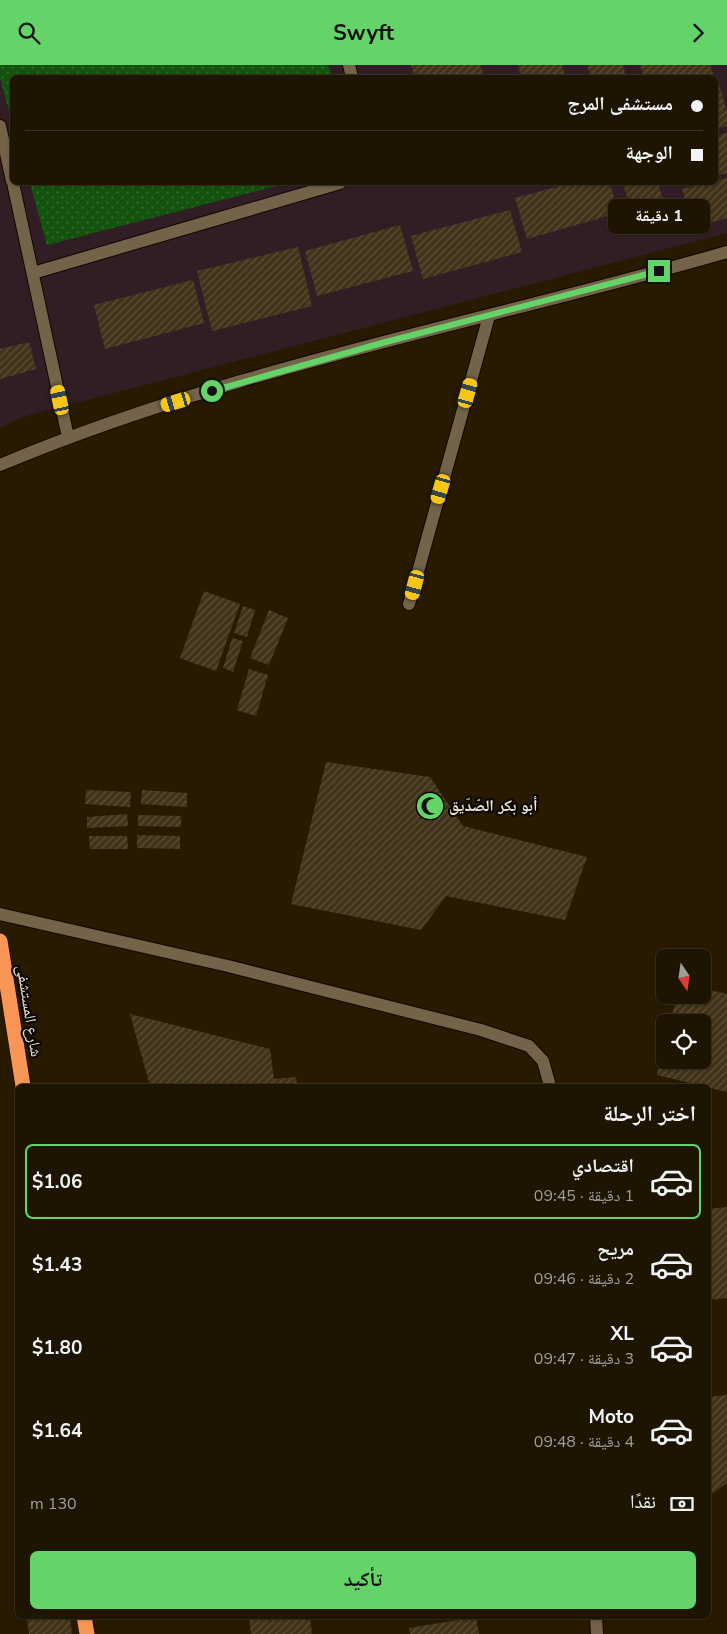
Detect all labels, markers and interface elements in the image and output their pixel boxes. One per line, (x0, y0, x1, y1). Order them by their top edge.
text: Swyft (333, 18, 394, 48)
icon: search (15, 19, 43, 47)
icon: forward (684, 19, 712, 47)
text: مستشفى المرج (567, 91, 673, 117)
text: الوجهة (625, 140, 673, 166)
callout: 1 دقيقة (608, 199, 710, 233)
text: 1 دقيقة (635, 205, 683, 227)
route end (648, 260, 670, 282)
car (456, 377, 479, 409)
route start (201, 380, 223, 402)
car (49, 384, 70, 416)
car (159, 390, 192, 414)
car (429, 473, 452, 505)
car (403, 569, 426, 601)
mosque icon: أبو بكر الصّدّيق (415, 791, 445, 821)
place label: أبو بكر الصّدّيق (449, 795, 538, 817)
north arrow (656, 949, 711, 1004)
map controls (656, 949, 711, 1069)
street label: شارع المستشفى (11, 964, 47, 1058)
button: locate (656, 1014, 711, 1069)
text: اختر الرحلة (603, 1099, 696, 1129)
text: اقتصادي (572, 1153, 634, 1179)
icon: car (649, 1159, 694, 1204)
text: $1.06 (32, 1169, 82, 1195)
text: 1 دقيقة · 09:45 (534, 1185, 634, 1207)
text: مريح (597, 1236, 634, 1262)
icon: car (649, 1242, 694, 1287)
text: $1.43 (32, 1252, 82, 1278)
text: 2 دقيقة · 09:46 (534, 1268, 634, 1290)
text: XL (611, 1321, 634, 1347)
icon: car (649, 1325, 694, 1370)
text: $1.80 (32, 1335, 82, 1361)
text: 3 دقيقة · 09:47 (534, 1348, 634, 1370)
text: Moto (589, 1404, 634, 1430)
icon: car (649, 1408, 694, 1453)
text: $1.64 (32, 1418, 82, 1444)
text: 4 دقيقة · 09:48 (534, 1431, 634, 1453)
text: نقدًا (630, 1489, 656, 1515)
icon: cash (668, 1490, 696, 1518)
text: 130 m (30, 1493, 77, 1515)
button: تأكيد (30, 1551, 696, 1609)

